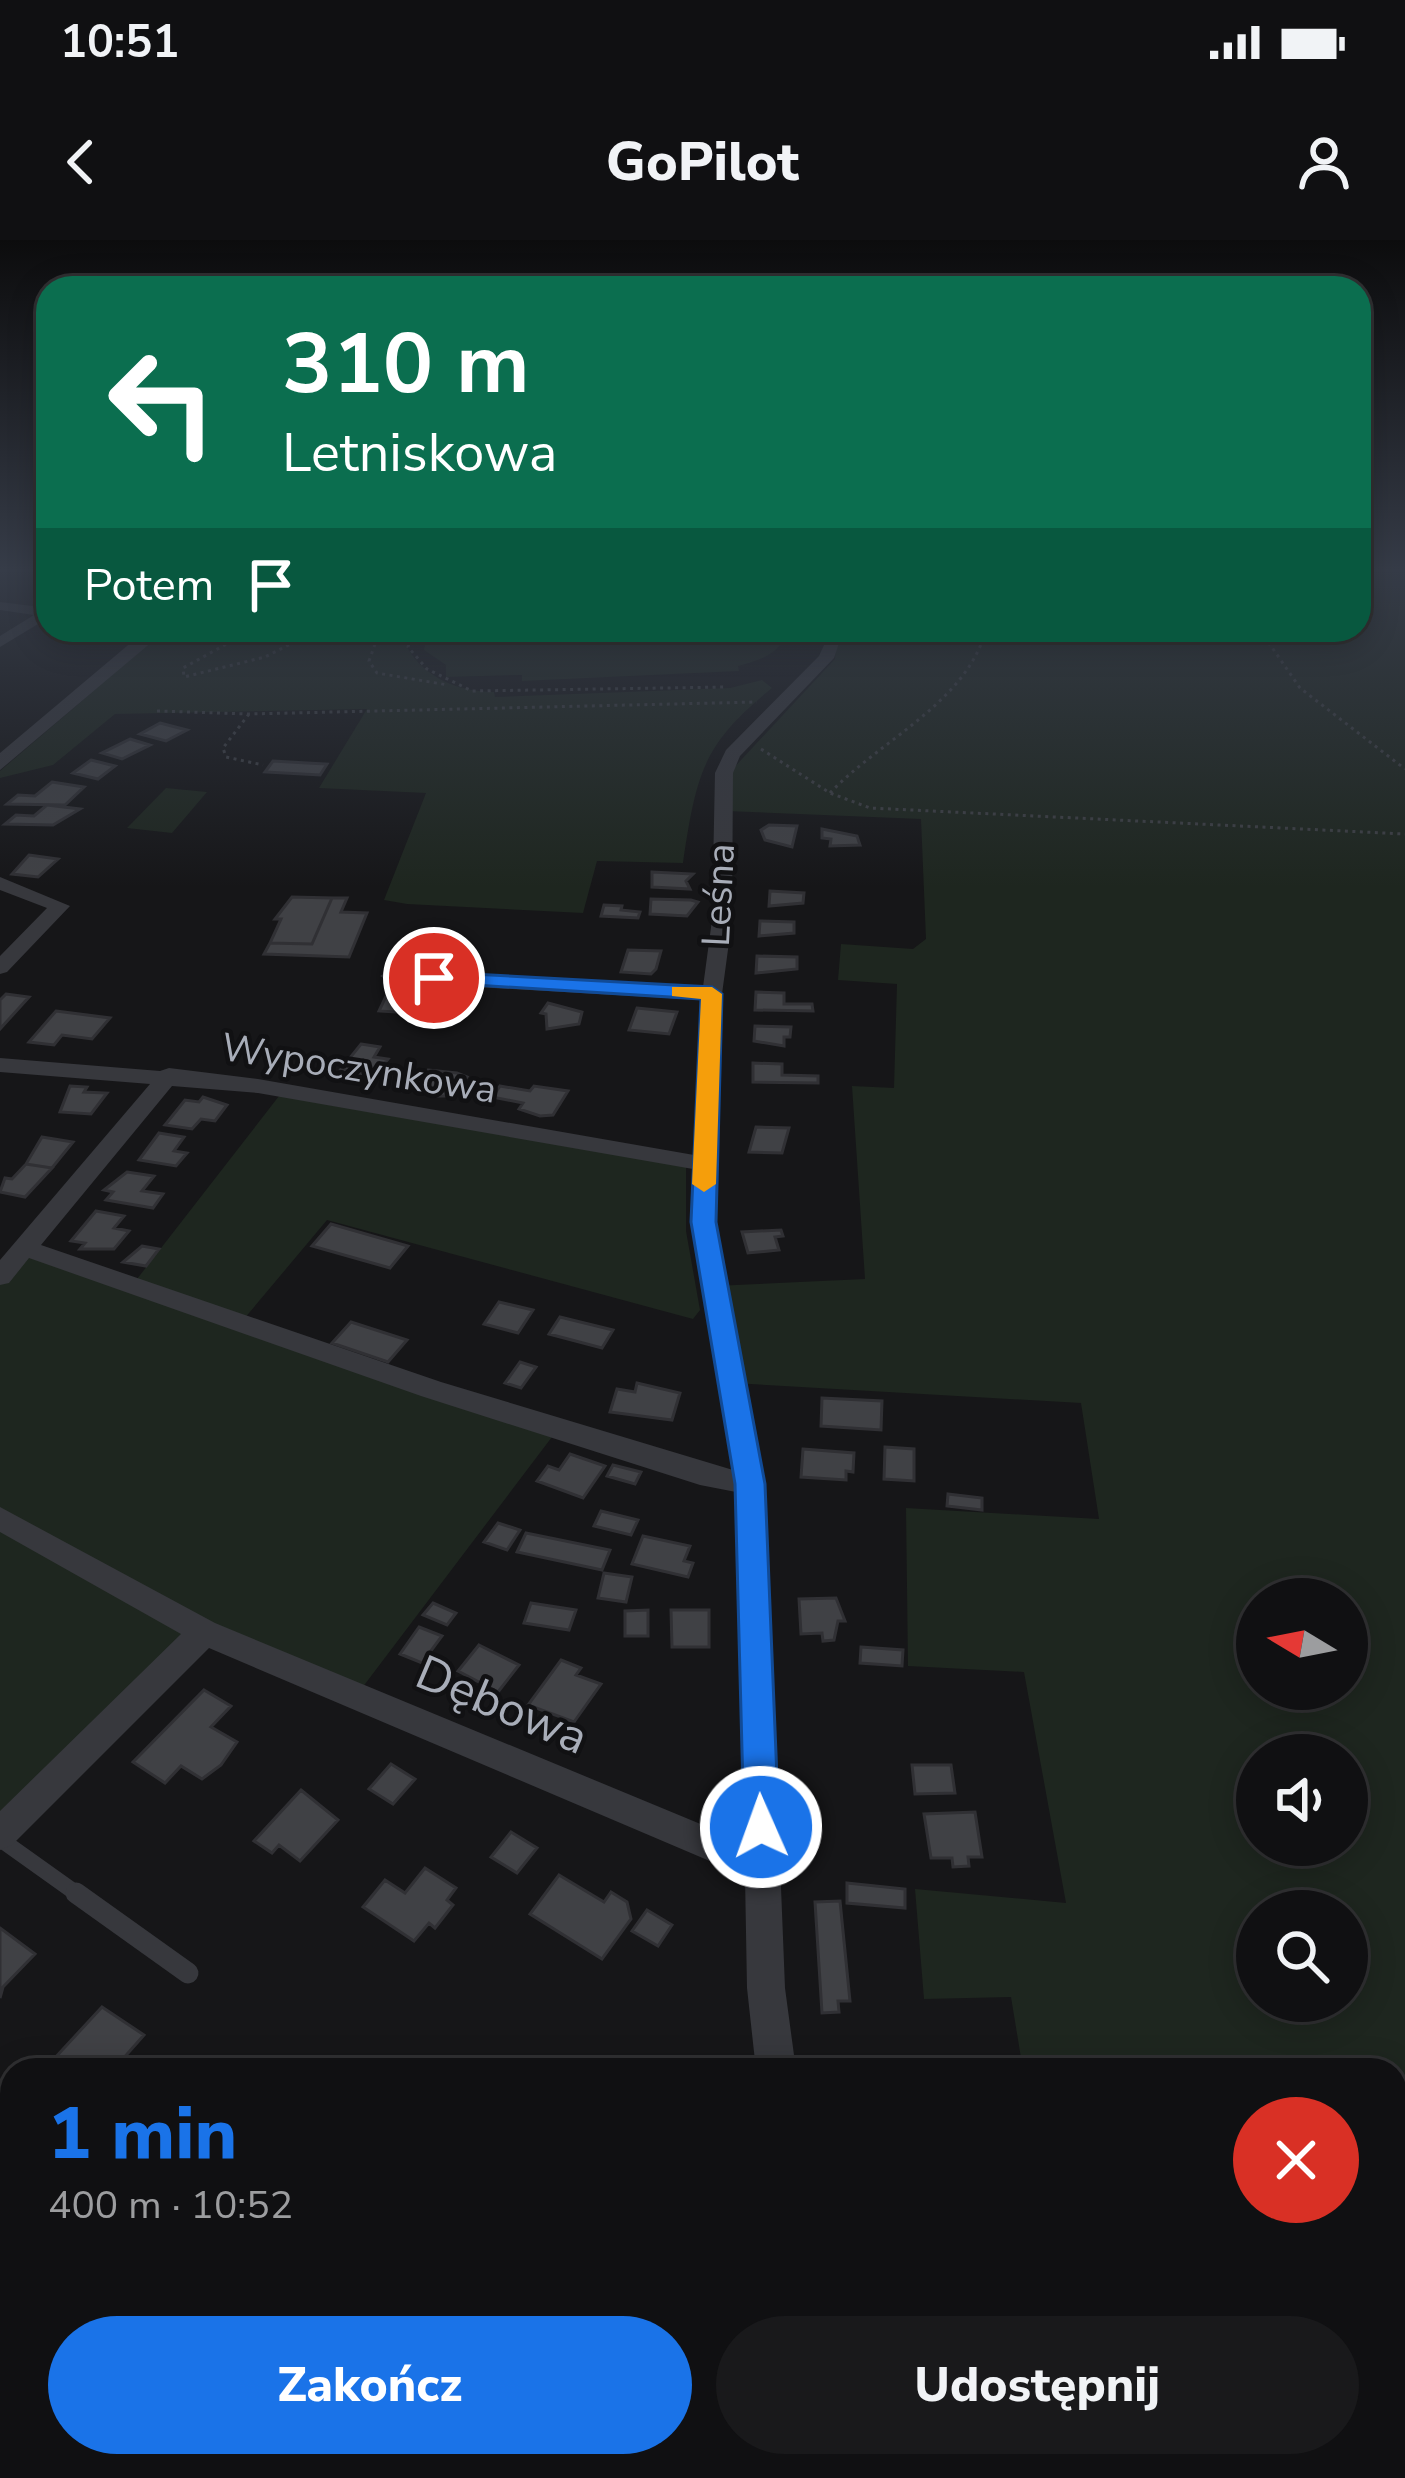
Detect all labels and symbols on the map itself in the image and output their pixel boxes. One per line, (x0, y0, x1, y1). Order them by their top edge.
street label: Leśna (690, 842, 748, 948)
pin (383, 927, 485, 1029)
street label: Wypoczynkowa (218, 1021, 500, 1117)
north arrow (1236, 1578, 1368, 1710)
street label: Dębowa (406, 1639, 598, 1771)
position arrow (698, 1764, 824, 1890)

